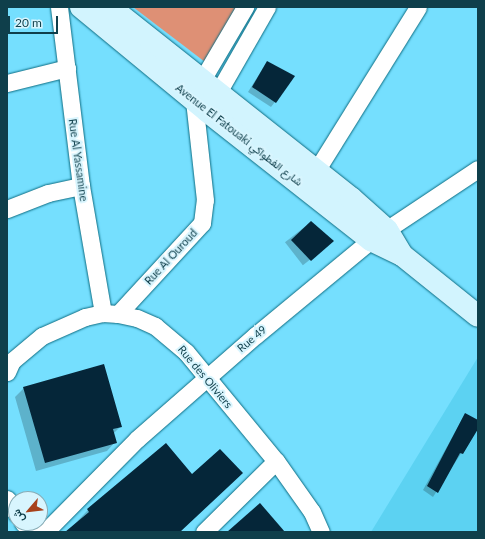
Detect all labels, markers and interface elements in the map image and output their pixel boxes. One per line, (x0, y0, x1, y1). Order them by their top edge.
scale bar (10, 8, 60, 34)
text: 20 m (15, 15, 42, 30)
street label: Avenue El Fatouaki شارع الفطواكي (173, 81, 305, 189)
street label: Rue Al Yassamine (66, 117, 90, 203)
street label: Rue Al Ouroud (142, 226, 200, 288)
street label: Rue 49 (235, 323, 269, 355)
street label: Rue des Oliviers (175, 343, 235, 411)
north arrow (8, 491, 48, 531)
text: ش (9, 508, 27, 525)

